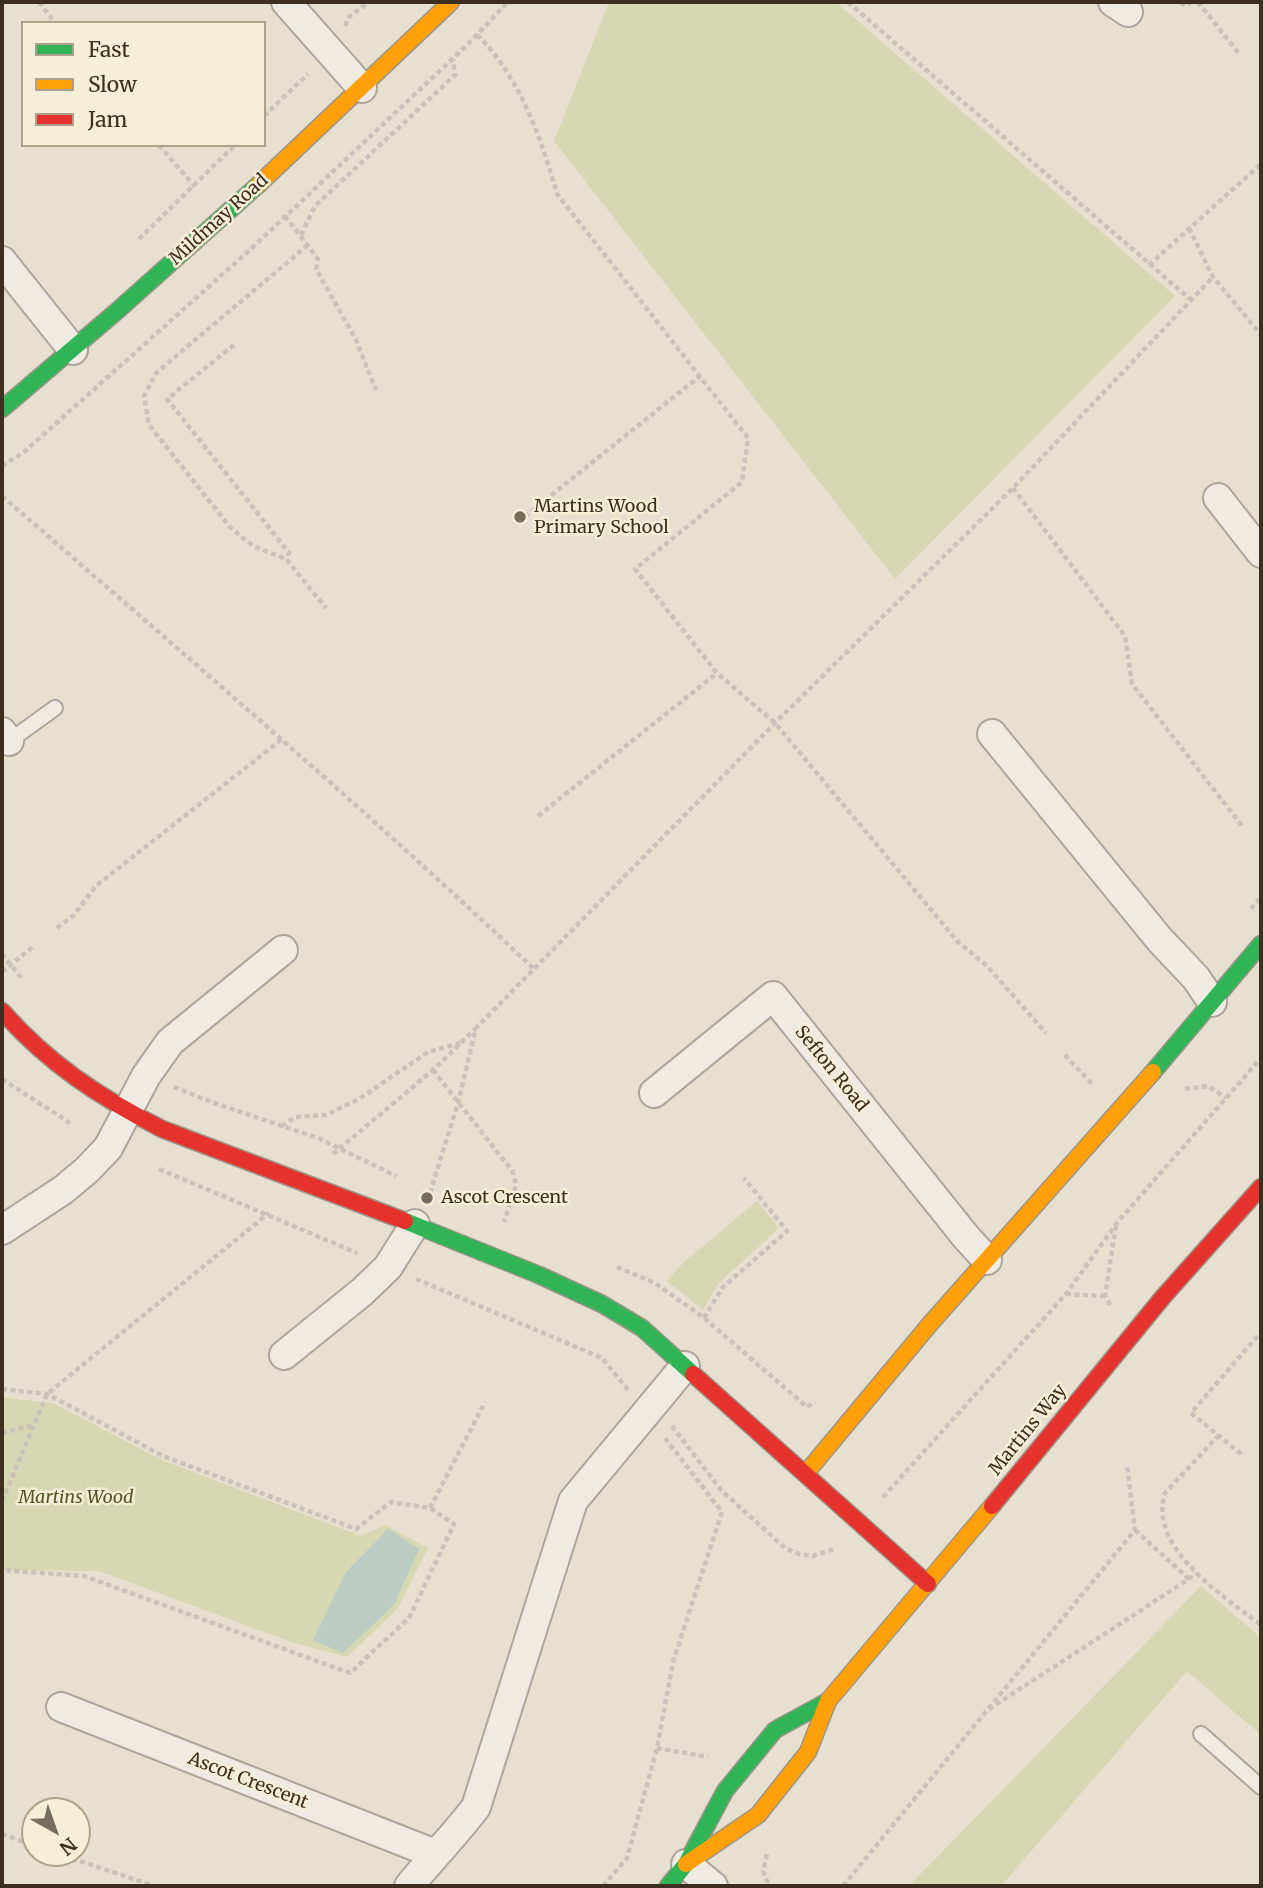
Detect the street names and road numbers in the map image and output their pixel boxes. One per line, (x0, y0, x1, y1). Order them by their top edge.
street label: Mildmay Road (165, 170, 273, 270)
street label: Sefton Road (790, 1022, 872, 1116)
street label: Martins Way (985, 1380, 1071, 1480)
street label: Ascot Crescent (185, 1748, 311, 1814)

